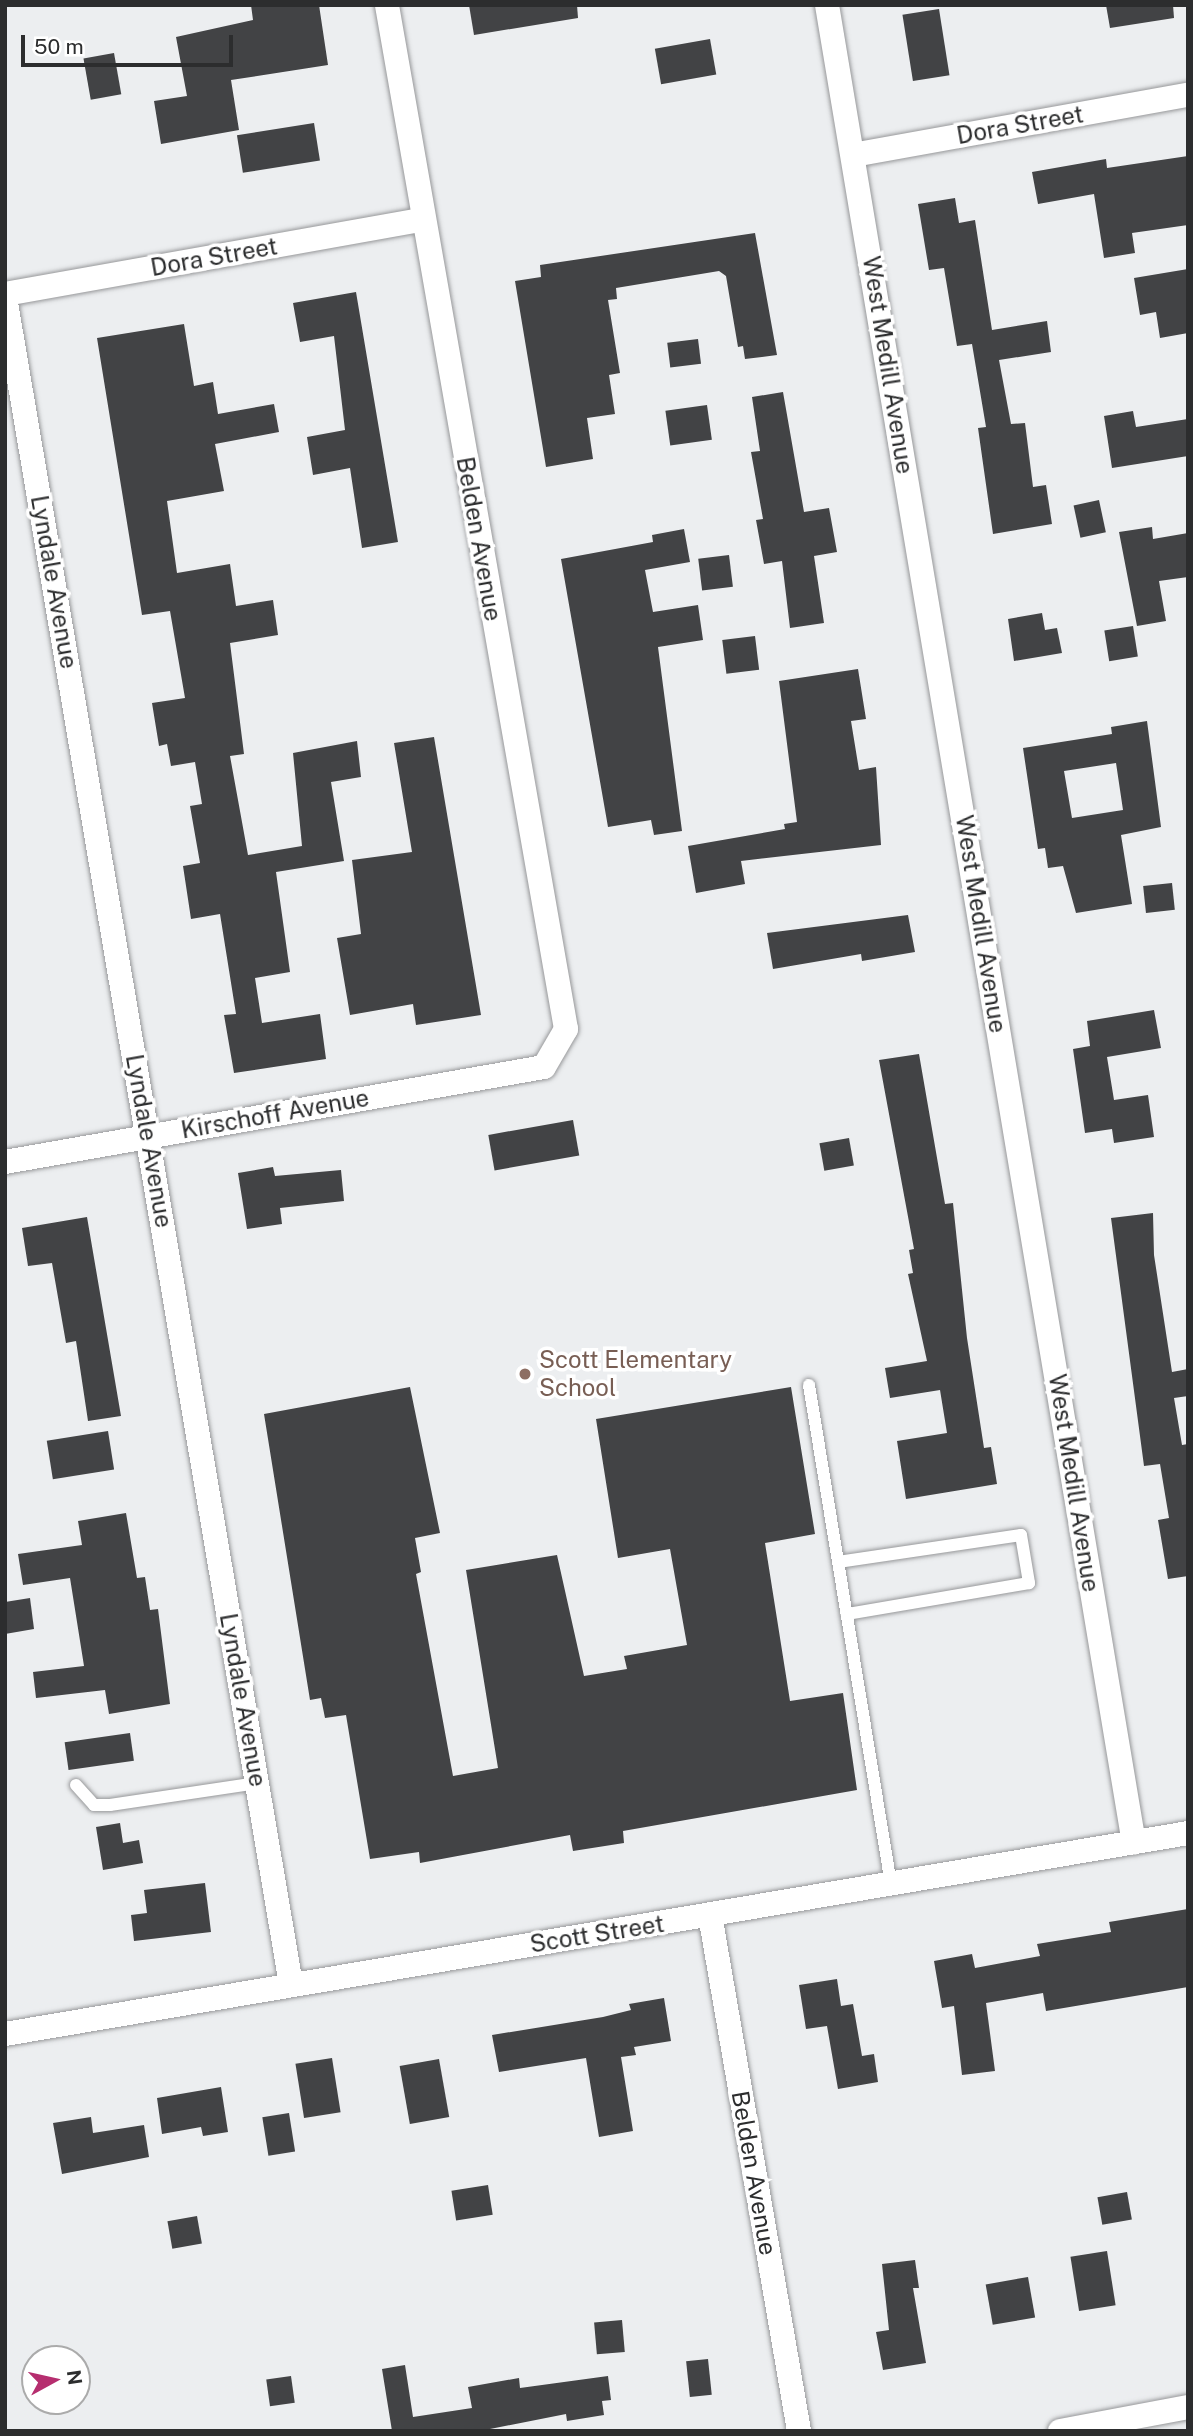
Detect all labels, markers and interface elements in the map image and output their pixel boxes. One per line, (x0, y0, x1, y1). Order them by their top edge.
scale bar (24, 21, 236, 65)
text: 50 m (34, 34, 84, 59)
street label: Dora Street (954, 100, 1086, 150)
street label: Dora Street (148, 232, 280, 282)
street label: West Medill Avenue (857, 254, 919, 476)
street label: Belden Avenue (450, 455, 508, 623)
street label: Lyndale Avenue (25, 493, 83, 671)
street label: West Medill Avenue (950, 813, 1012, 1035)
street label: Lyndale Avenue (120, 1052, 178, 1230)
street label: Kirschoff Avenue (179, 1083, 371, 1145)
place label: Scott Elementary School (539, 1346, 732, 1402)
marker: Scott Elementary School (517, 1366, 533, 1382)
street label: West Medill Avenue (1043, 1372, 1105, 1594)
street label: Lyndale Avenue (214, 1611, 272, 1789)
street label: Scott Street (528, 1909, 666, 1959)
street label: Belden Avenue (725, 2089, 783, 2257)
north arrow (21, 2345, 91, 2415)
text: N (63, 2368, 87, 2386)

